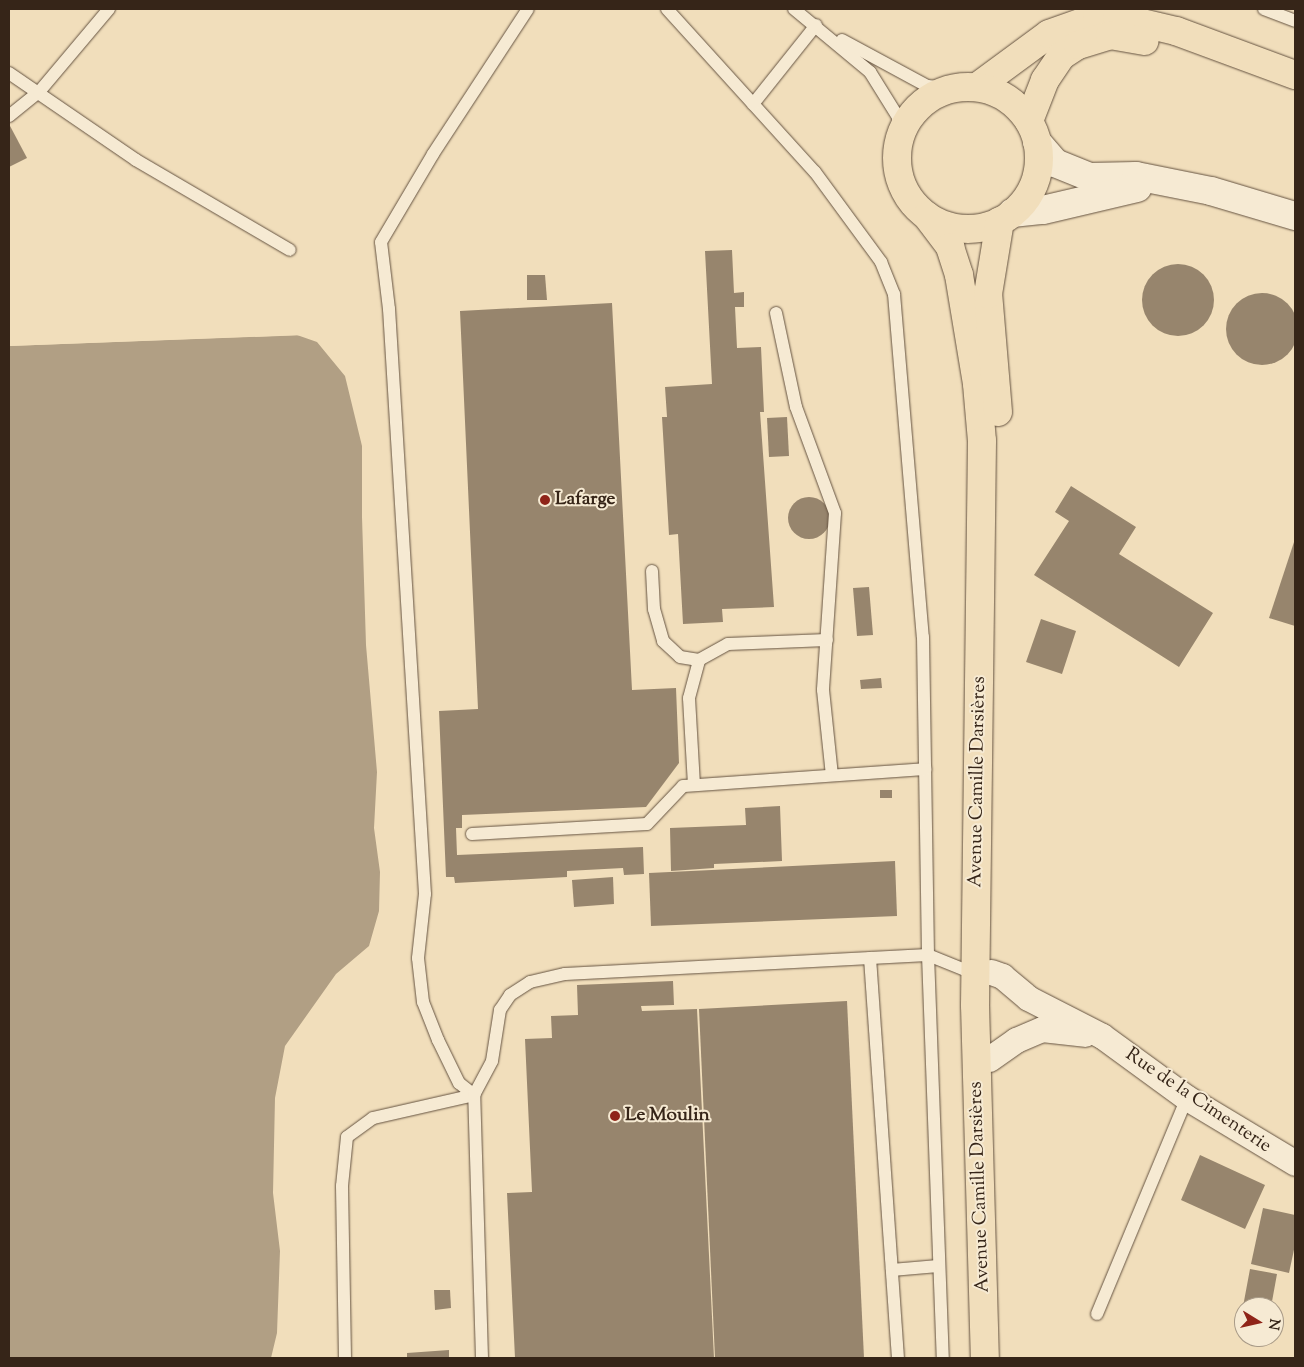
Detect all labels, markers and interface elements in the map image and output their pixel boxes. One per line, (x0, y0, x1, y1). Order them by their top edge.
place label: Lafarge (555, 489, 615, 511)
marker: Lafarge (539, 494, 551, 506)
street label: Avenue Camille Darsières (965, 676, 991, 888)
street label: Rue de la Cimenterie (1121, 1044, 1275, 1158)
street label: Avenue Camille Darsières (965, 1081, 995, 1293)
place label: Le Moulin (625, 1105, 710, 1127)
marker: Le Moulin (609, 1110, 621, 1122)
north arrow (1234, 1297, 1284, 1347)
text: N (1262, 1317, 1284, 1331)

